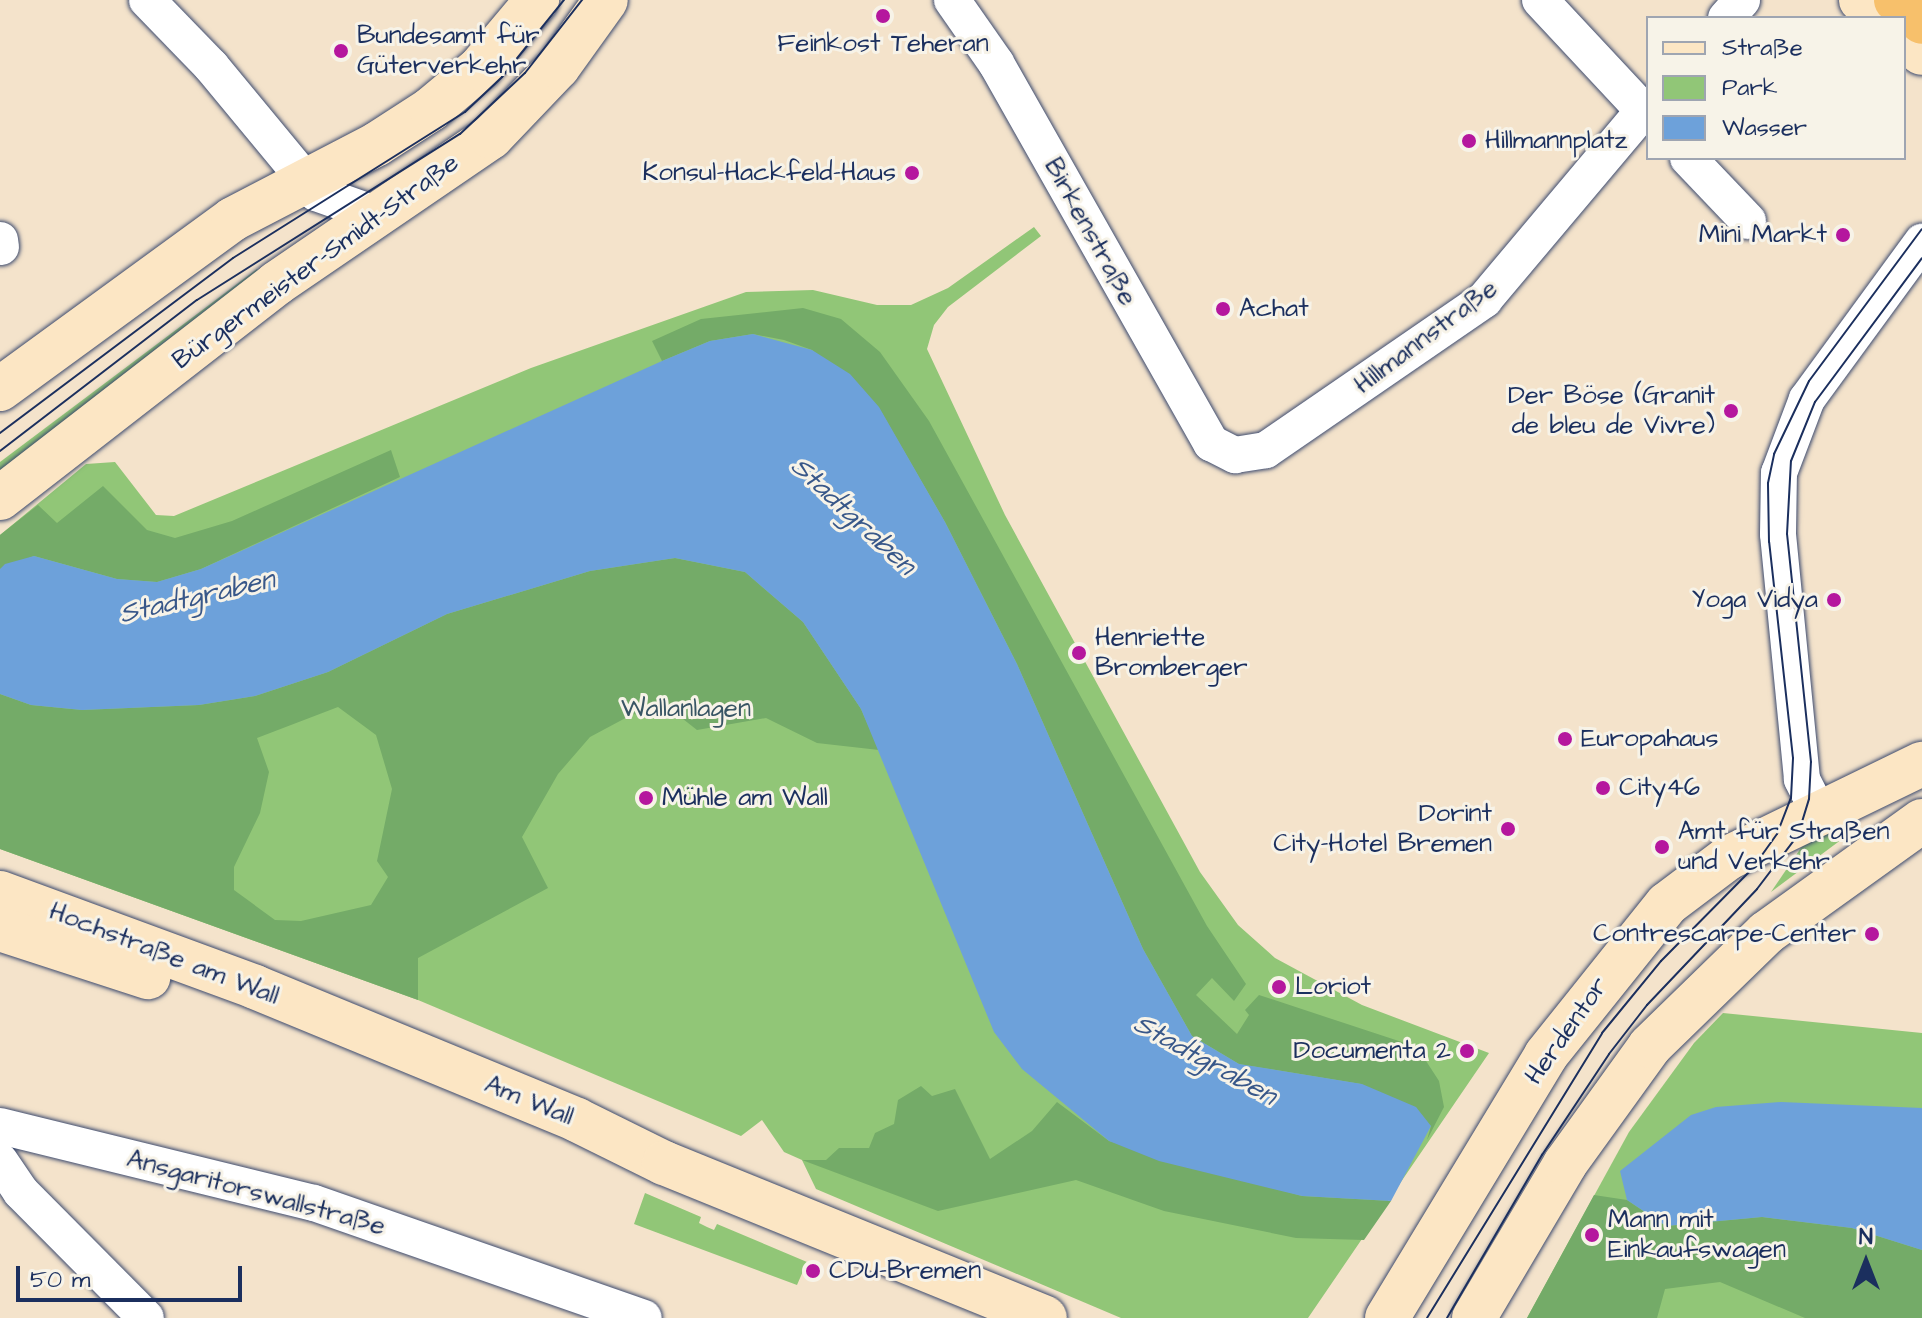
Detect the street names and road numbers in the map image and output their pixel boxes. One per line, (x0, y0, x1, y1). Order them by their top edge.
street label: Bürgermeister-Smidt-Straße (167, 148, 465, 376)
street label: Birkenstraße (1037, 153, 1143, 311)
street label: Hillmannstraße (1348, 273, 1504, 401)
street label: Hochstraße am Wall (45, 896, 283, 1012)
street label: Herdentor (1519, 971, 1615, 1091)
street label: Am Wall (480, 1069, 578, 1133)
street label: Ansgaritorswallstraße (123, 1143, 389, 1243)

